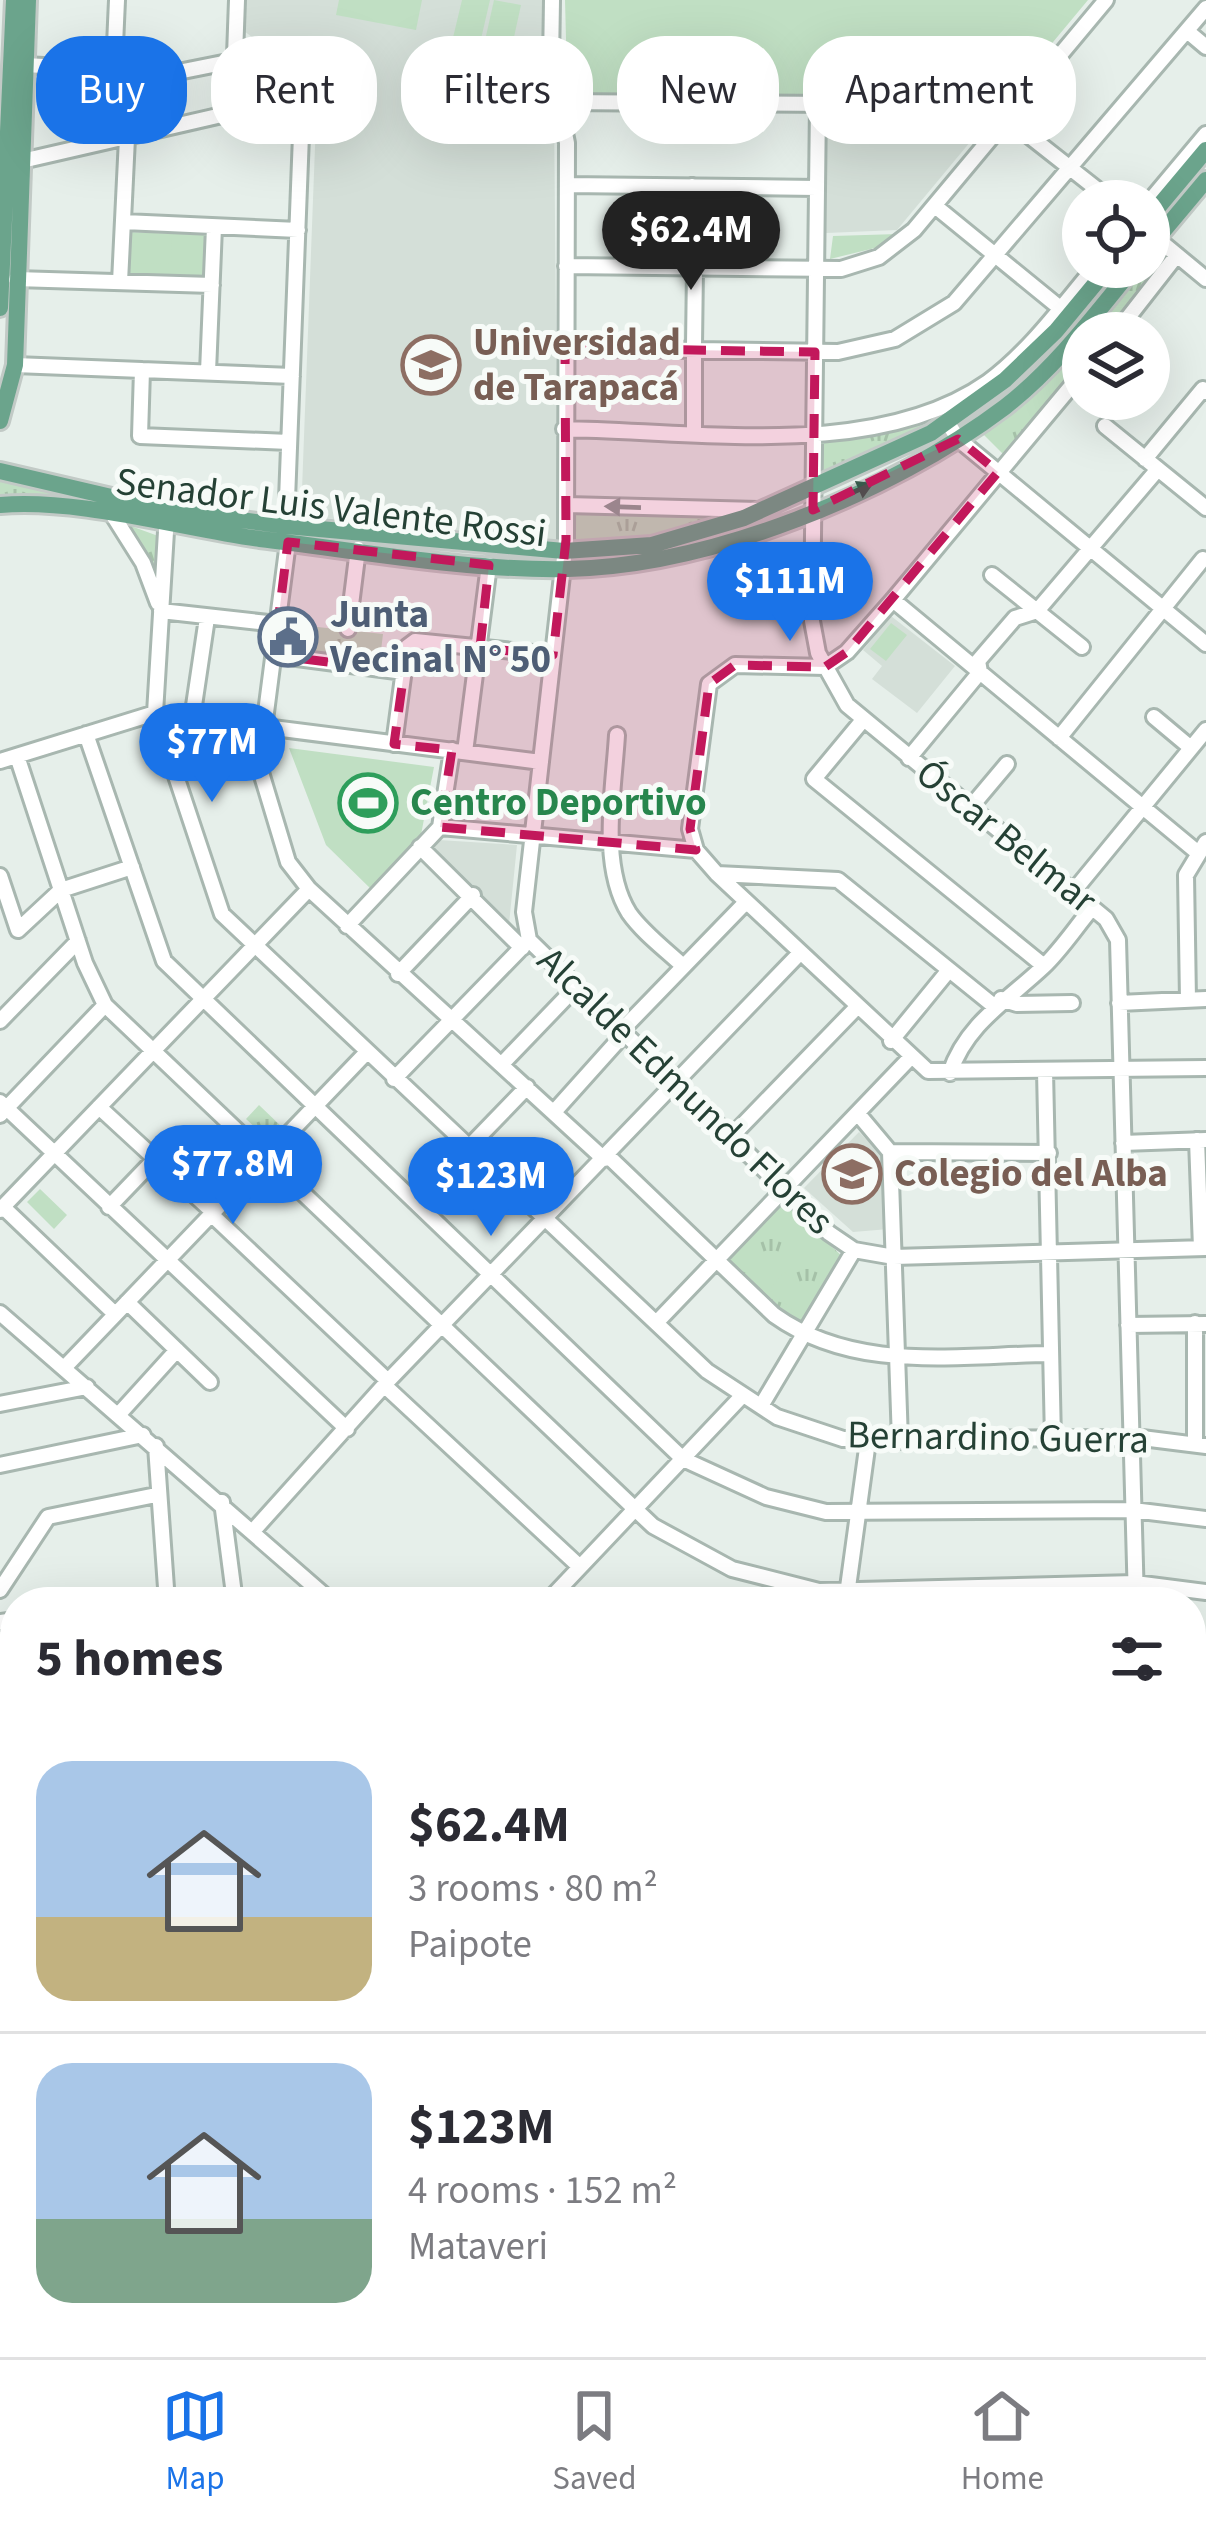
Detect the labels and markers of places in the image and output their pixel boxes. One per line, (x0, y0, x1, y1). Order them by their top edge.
pin: $62.4M (593, 191, 789, 293)
place label: Universidad de Tarapacá (473, 315, 681, 416)
school or university icon: Universidad de Tarapacá (400, 334, 462, 396)
pin: $111M (706, 542, 874, 644)
place label: Junta Vecinal N° 50 (329, 587, 551, 688)
public building icon: Junta Vecinal N° 50 (257, 606, 319, 668)
pin: $77M (141, 703, 283, 805)
sports icon: Centro Deportivo (337, 772, 399, 834)
place label: Centro Deportivo (410, 775, 707, 831)
pin: $77.8M (135, 1125, 331, 1227)
pin: $123M (407, 1137, 575, 1239)
school or university icon: Colegio del Alba (821, 1143, 883, 1205)
place label: Colegio del Alba (894, 1146, 1168, 1202)

